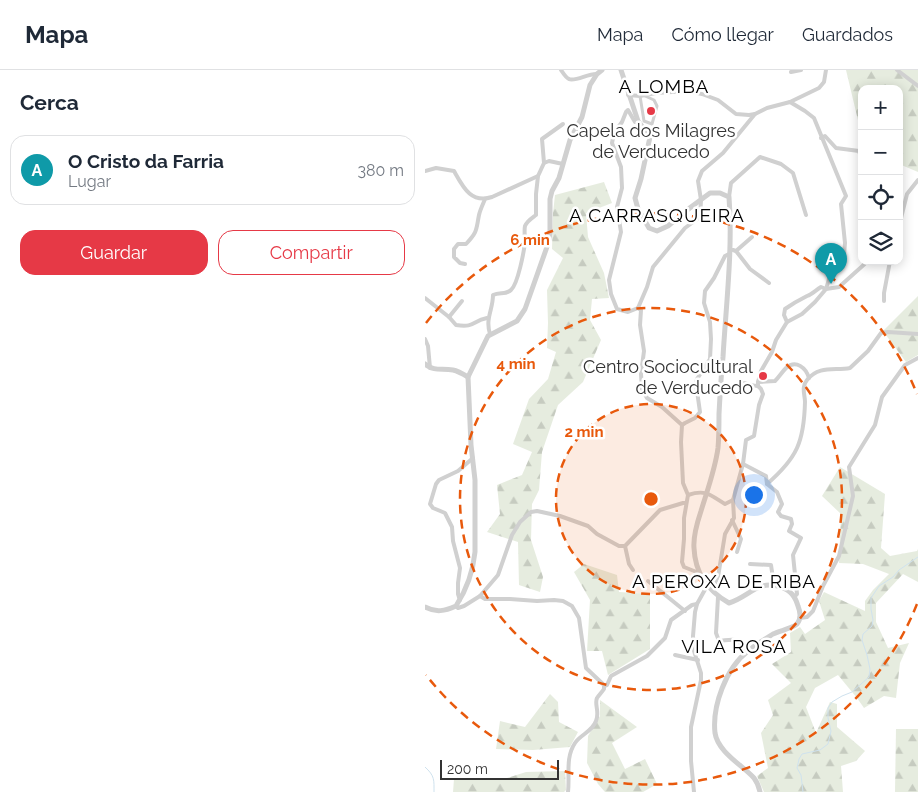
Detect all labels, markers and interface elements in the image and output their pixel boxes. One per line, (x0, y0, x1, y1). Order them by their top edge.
text: Mapa (25, 20, 88, 49)
text: Mapa (597, 24, 643, 45)
text: Cómo llegar (671, 24, 774, 45)
text: Guardados (802, 24, 893, 45)
district label: A LOMBA (619, 75, 709, 97)
map controls (858, 85, 903, 265)
button: + (858, 85, 903, 130)
text: Cerca (20, 90, 79, 115)
marker: Capela dos Milagres de Verducedo (645, 105, 657, 117)
place label: Capela dos Milagres de Verducedo (566, 120, 736, 162)
button: − (858, 130, 903, 175)
text: O Cristo da Farria (68, 150, 224, 172)
text: A (32, 161, 42, 180)
text: 380 m (357, 161, 404, 180)
text: Lugar (68, 172, 111, 191)
button: locate (858, 175, 903, 220)
district label: A CARRASQUEIRA (569, 204, 745, 226)
button: layers (858, 220, 903, 265)
button: Guardar (20, 230, 208, 275)
button: Compartir (218, 230, 405, 275)
text: 6 min (510, 231, 550, 249)
pin: A (815, 243, 847, 284)
text: 4 min (496, 355, 536, 373)
place label: Centro Sociocultural de Verducedo (583, 356, 753, 398)
marker: Centro Sociocultural de Verducedo (757, 370, 769, 382)
text: 2 min (565, 423, 603, 441)
your location (741, 482, 767, 508)
centre of rings (642, 490, 660, 508)
district label: A PEROXA DE RIBA (632, 570, 816, 592)
district label: VILA ROSA (681, 635, 787, 657)
scale bar (440, 757, 559, 780)
text: 200 m (447, 761, 488, 777)

